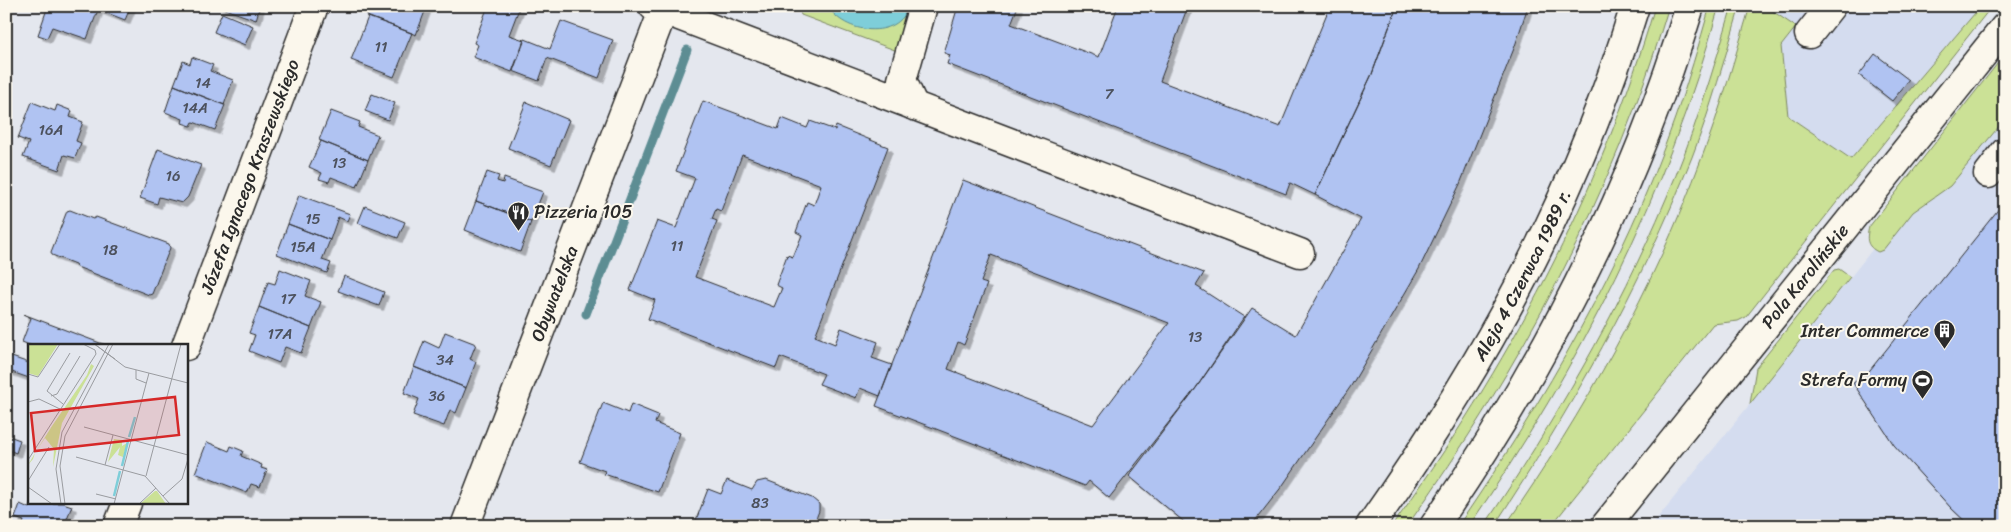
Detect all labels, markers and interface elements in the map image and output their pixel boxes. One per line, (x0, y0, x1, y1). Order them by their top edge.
house number: 11 (375, 34, 387, 60)
street label: Józefa Ignacego Kraszewskiego (191, 55, 309, 300)
house number: 14 (195, 70, 211, 96)
house number: 7 (1105, 81, 1115, 107)
house number: 14A (182, 95, 208, 121)
house number: 16A (39, 117, 63, 143)
house number: 13 (332, 150, 346, 176)
house number: 16 (166, 163, 180, 189)
street label: Aleja 4 Czerwca 1989 r. (1464, 184, 1580, 368)
place label: Pizzeria 105 (534, 196, 632, 228)
restaurant icon: Pizzeria 105 (506, 200, 530, 231)
house number: 15 (305, 206, 321, 232)
street label: Pola Karolińskie (1753, 217, 1857, 336)
house number: 11 (671, 233, 683, 259)
house number: 15A (290, 234, 316, 260)
house number: 18 (102, 237, 118, 263)
street label: Obywatelska (521, 241, 587, 346)
house number: 17 (280, 286, 297, 312)
place label: Inter Commerce (1800, 315, 1929, 347)
building icon: Inter Commerce (1933, 319, 1957, 350)
house number: 17A (268, 321, 292, 347)
house number: 13 (1188, 324, 1202, 350)
inset map (28, 344, 188, 504)
house number: 34 (436, 347, 454, 373)
place label: Strefa Formy (1801, 364, 1908, 396)
sports icon: Strefa Formy (1911, 368, 1935, 399)
house number: 36 (429, 383, 445, 409)
house number: 83 (751, 490, 769, 516)

